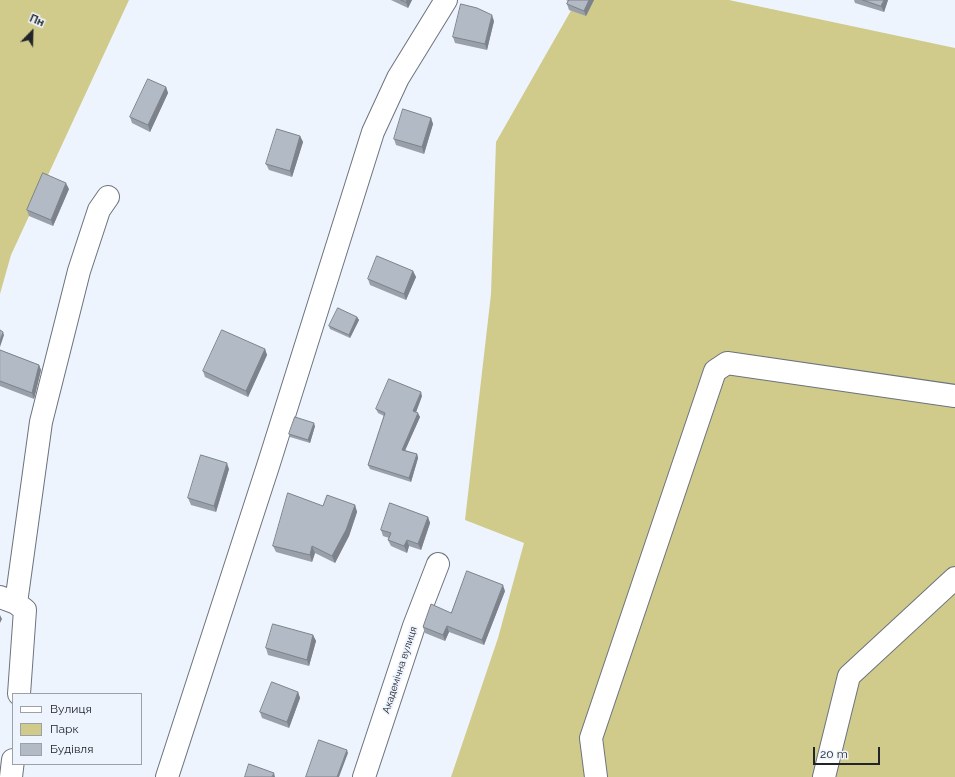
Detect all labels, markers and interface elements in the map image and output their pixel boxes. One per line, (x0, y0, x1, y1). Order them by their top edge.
north arrow (12, 12, 52, 52)
text: Пн (28, 12, 46, 29)
street label: Академічна вулиця (380, 625, 420, 715)
legend (12, 693, 142, 765)
text: Вулиця (50, 702, 92, 716)
text: Парк (50, 722, 79, 736)
scale bar (815, 739, 882, 765)
text: Будівля (50, 742, 93, 756)
text: 20 m (820, 747, 848, 761)

